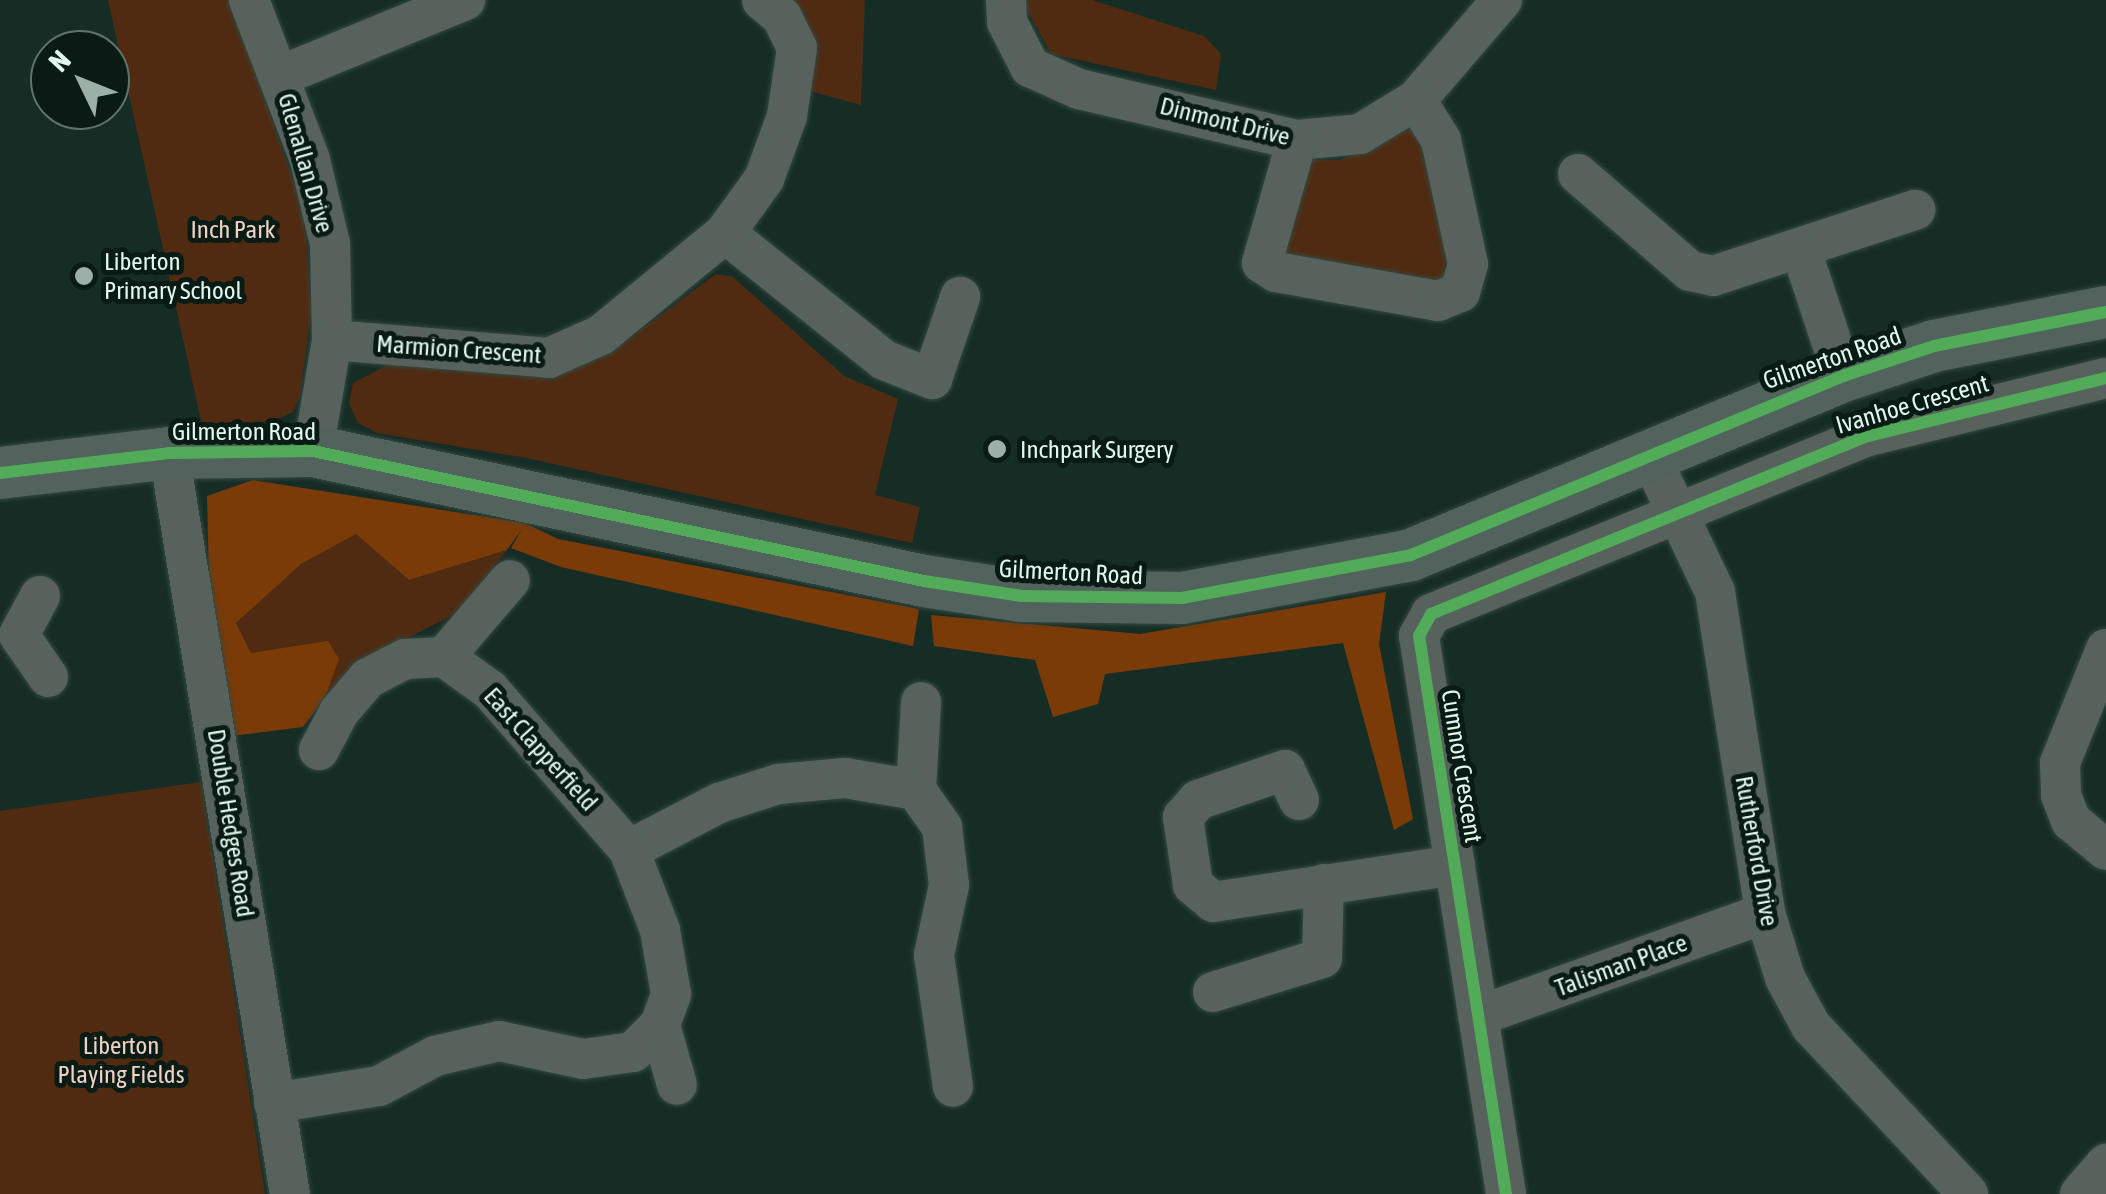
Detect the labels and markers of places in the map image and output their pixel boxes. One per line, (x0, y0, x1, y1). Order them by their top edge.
place label: Liberton Primary School (104, 247, 242, 306)
marker: Liberton Primary School (73, 265, 95, 287)
place label: Inchpark Surgery (1020, 434, 1174, 464)
marker: Inchpark Surgery (984, 436, 1010, 462)

